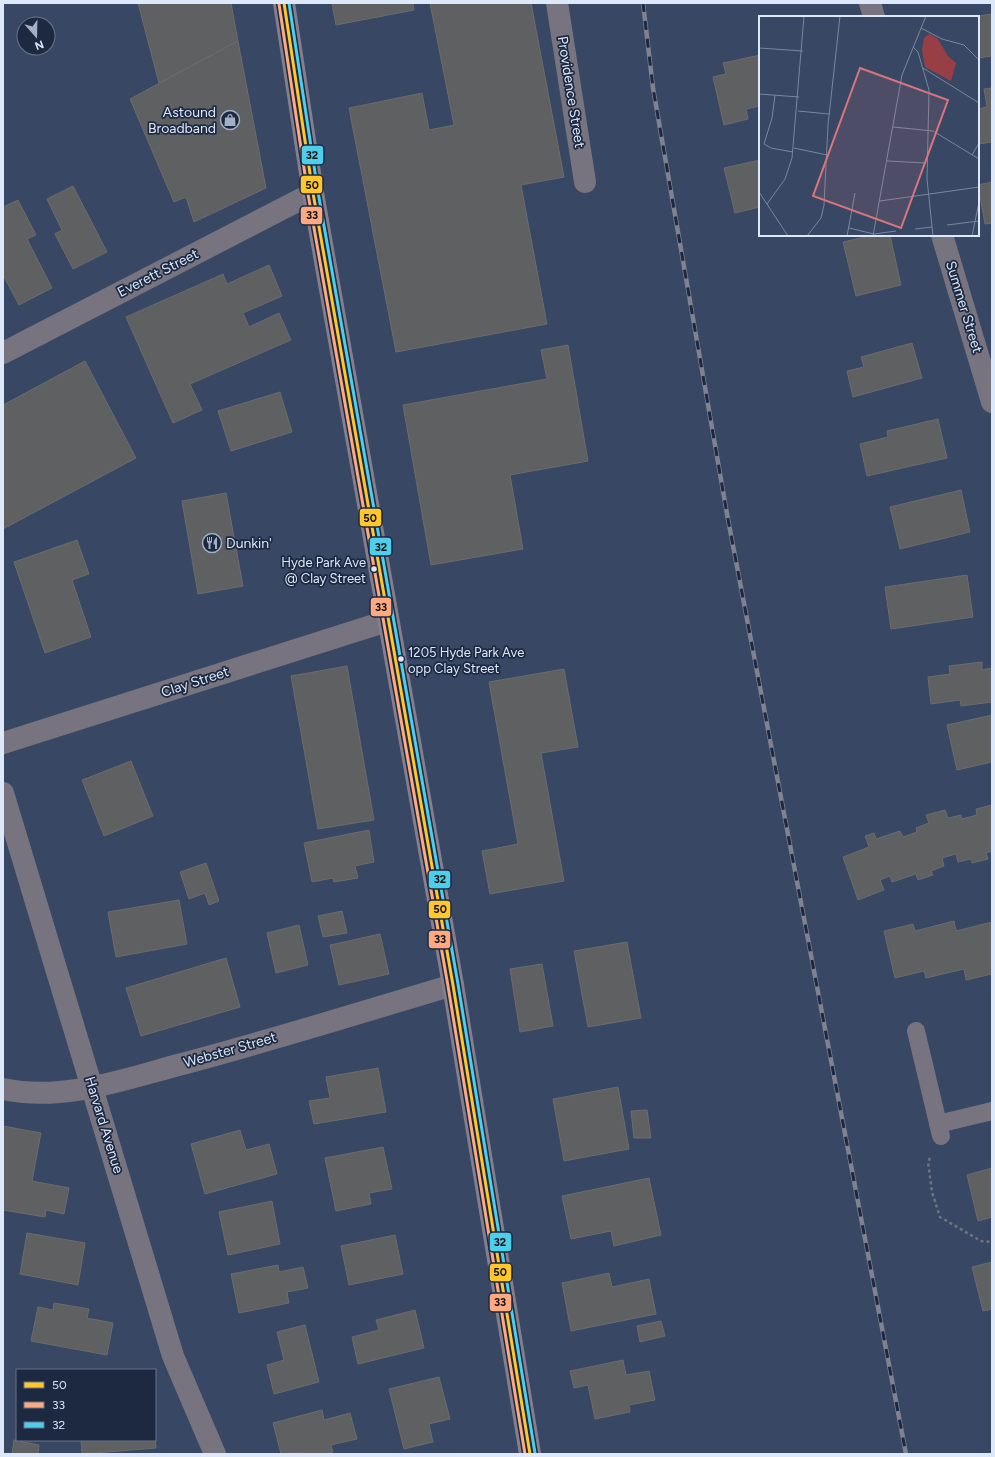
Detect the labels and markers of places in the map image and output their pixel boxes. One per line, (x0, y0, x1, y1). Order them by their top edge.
place label: Astound Broadband (148, 104, 216, 137)
shop icon: Astound Broadband (219, 109, 241, 131)
restaurant icon: Dunkin' (201, 532, 223, 554)
place label: Dunkin' (226, 535, 272, 552)
place label: Hyde Park Ave @ Clay Street (281, 555, 366, 586)
marker: Hyde Park Ave @ Clay Street (369, 564, 379, 574)
place label: 1205 Hyde Park Ave opp Clay Street (408, 645, 524, 676)
marker: 1205 Hyde Park Ave opp Clay Street (396, 654, 406, 664)

